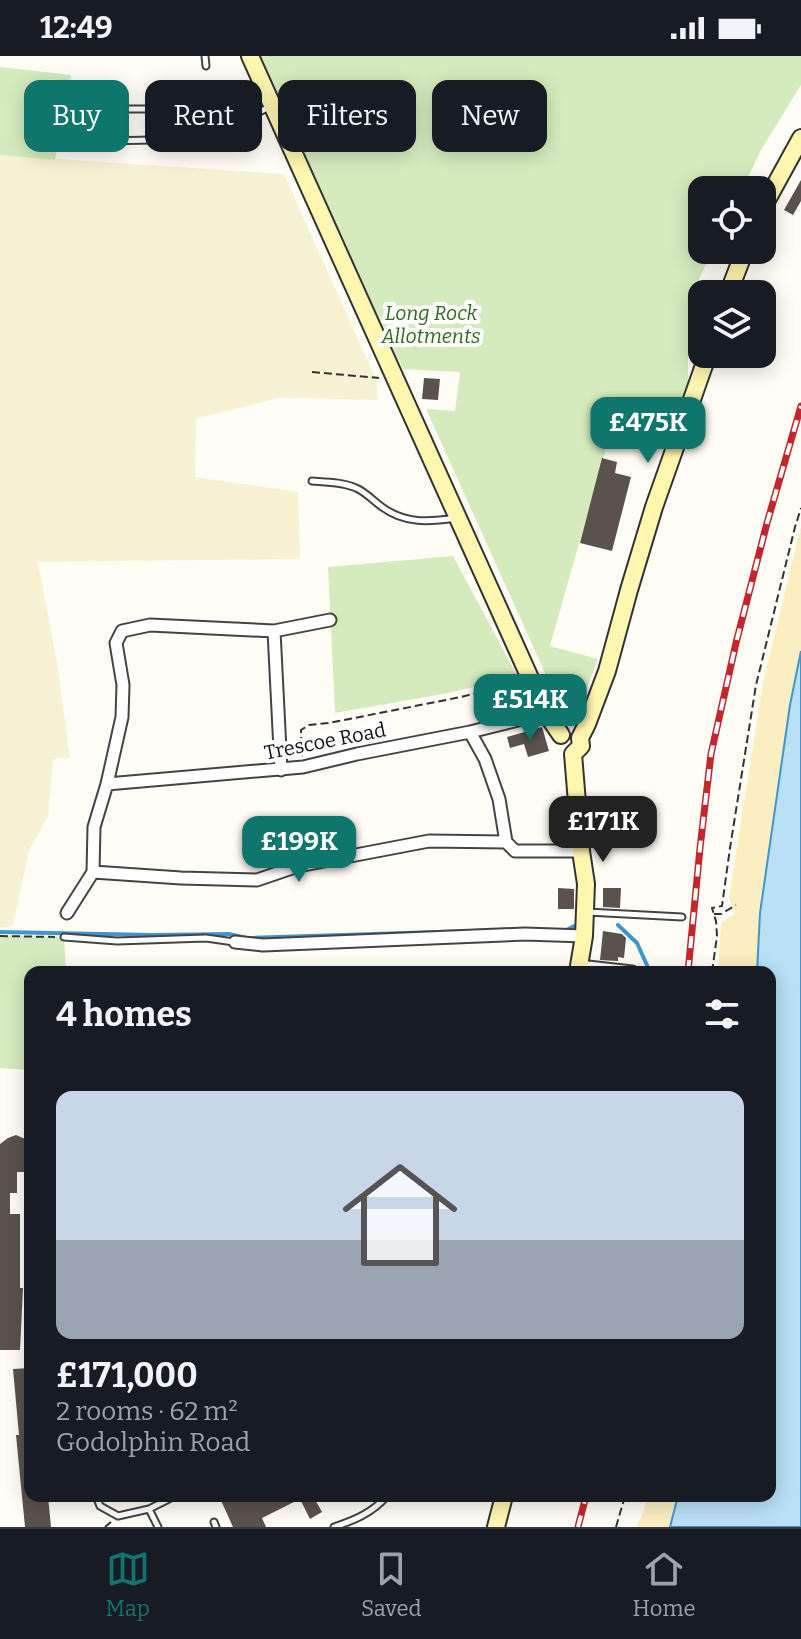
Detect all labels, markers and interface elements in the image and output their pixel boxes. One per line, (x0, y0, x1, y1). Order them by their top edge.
text: 12:49 (40, 10, 113, 46)
chip: Buy (24, 80, 129, 152)
chip: Rent (145, 80, 262, 152)
chip: Filters (278, 80, 416, 152)
chip: New (432, 80, 547, 152)
map controls (688, 176, 776, 368)
button: locate (688, 176, 776, 264)
button: layers (688, 280, 776, 368)
park label: Long Rock Allotments (381, 301, 480, 348)
pin: £475K (592, 397, 704, 465)
text: £475K (608, 407, 688, 438)
pin: £514K (474, 674, 586, 742)
text: £514K (492, 684, 568, 715)
street label: Trescoe Road (262, 717, 388, 765)
pin: £171K (547, 796, 659, 864)
text: £171K (567, 806, 639, 837)
pin: £199K (243, 816, 355, 884)
text: £199K (260, 826, 338, 857)
icon: filters (700, 992, 744, 1036)
text: 4 homes (56, 994, 192, 1035)
icon: home (328, 1143, 472, 1287)
text: £171,000 (56, 1355, 198, 1396)
text: 2 rooms · 62 m² (56, 1396, 238, 1427)
text: Godolphin Road (56, 1427, 250, 1458)
tab: Map (106, 1547, 150, 1622)
tab: Saved (361, 1547, 421, 1622)
tab: Home (633, 1547, 695, 1622)

